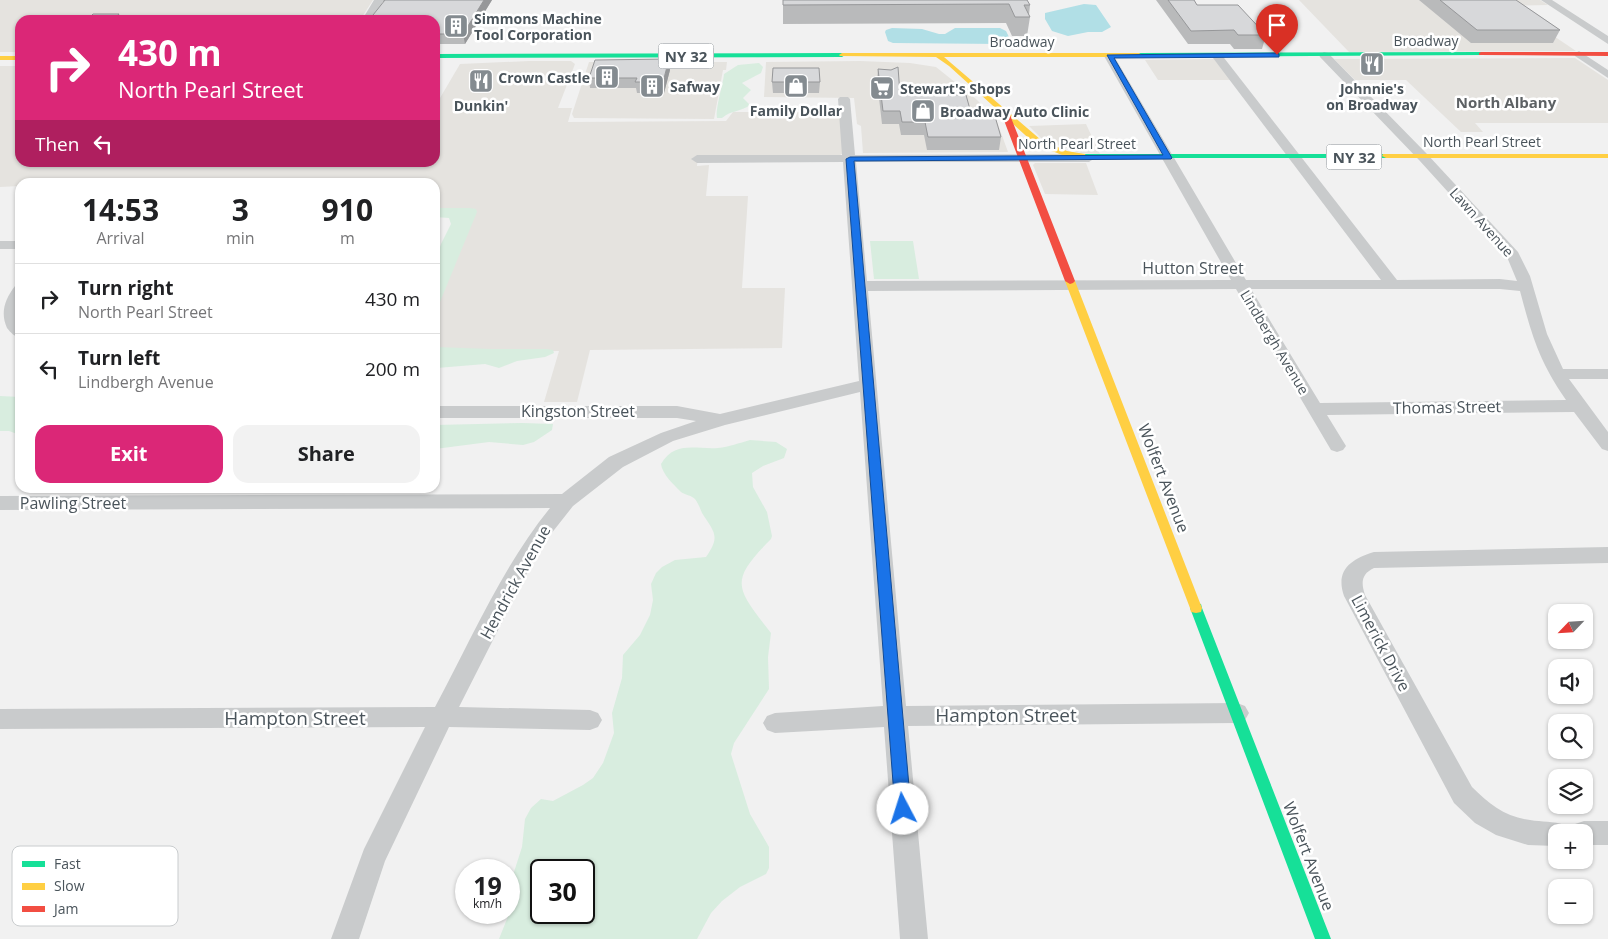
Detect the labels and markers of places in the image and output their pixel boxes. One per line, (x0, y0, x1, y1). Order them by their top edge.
pin (1256, 4, 1298, 55)
place label: Simmons Machine Tool Corporation (474, 9, 602, 44)
building icon: Simmons Machine Tool Corporation (443, 13, 469, 39)
restaurant icon: Johnnie's on Broadway (1359, 51, 1385, 77)
building icon: Crown Castle (594, 64, 620, 90)
restaurant icon: Dunkin' (468, 68, 494, 94)
place label: Crown Castle (498, 68, 590, 87)
building icon: Safway (639, 73, 665, 99)
shop icon: Family Dollar (783, 73, 809, 99)
supermarket icon: Stewart's Shops (869, 75, 895, 101)
place label: Safway (670, 77, 720, 96)
place label: Stewart's Shops (900, 79, 1011, 98)
place label: Johnnie's on Broadway (1326, 79, 1418, 114)
place label: Dunkin' (454, 96, 508, 115)
shop icon: Broadway Auto Clinic (910, 98, 936, 124)
place label: Family Dollar (750, 101, 843, 120)
place label: Broadway Auto Clinic (940, 102, 1089, 121)

